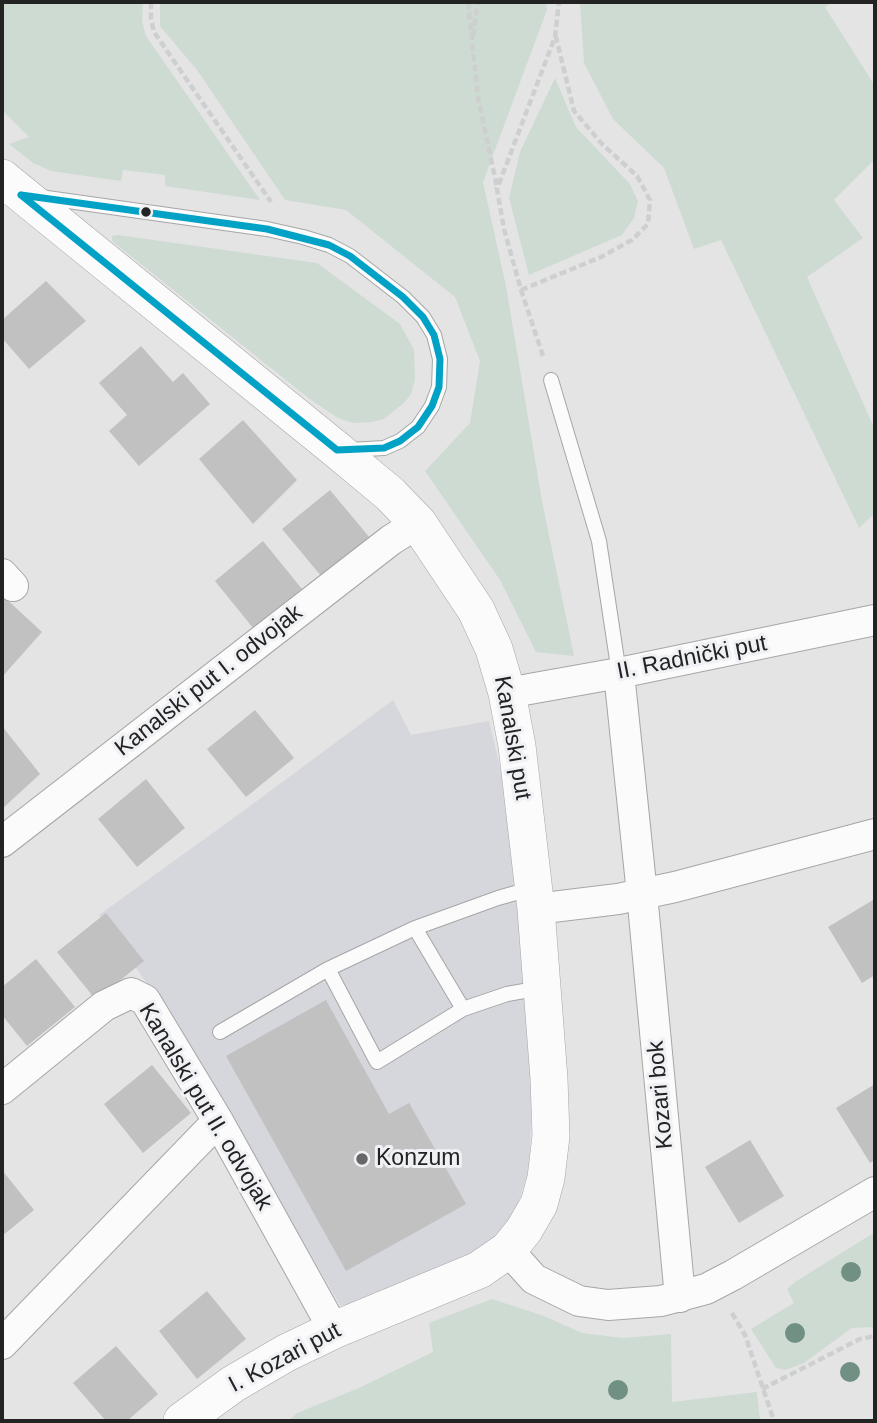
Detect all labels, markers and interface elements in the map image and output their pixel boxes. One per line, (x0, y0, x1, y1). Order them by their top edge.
unlabelled marker (139, 205, 153, 219)
street label: Kanalski put I. odvojak (110, 599, 308, 763)
street label: II. Radnički put (615, 630, 769, 686)
street label: Kanalski put (488, 674, 536, 802)
street label: Kanalski put II. odvojak (132, 999, 278, 1215)
street label: Kozari bok (643, 1040, 679, 1150)
place label: Konzum (376, 1145, 460, 1173)
marker: Konzum (354, 1151, 370, 1167)
street label: I. Kozari put (224, 1317, 346, 1399)

